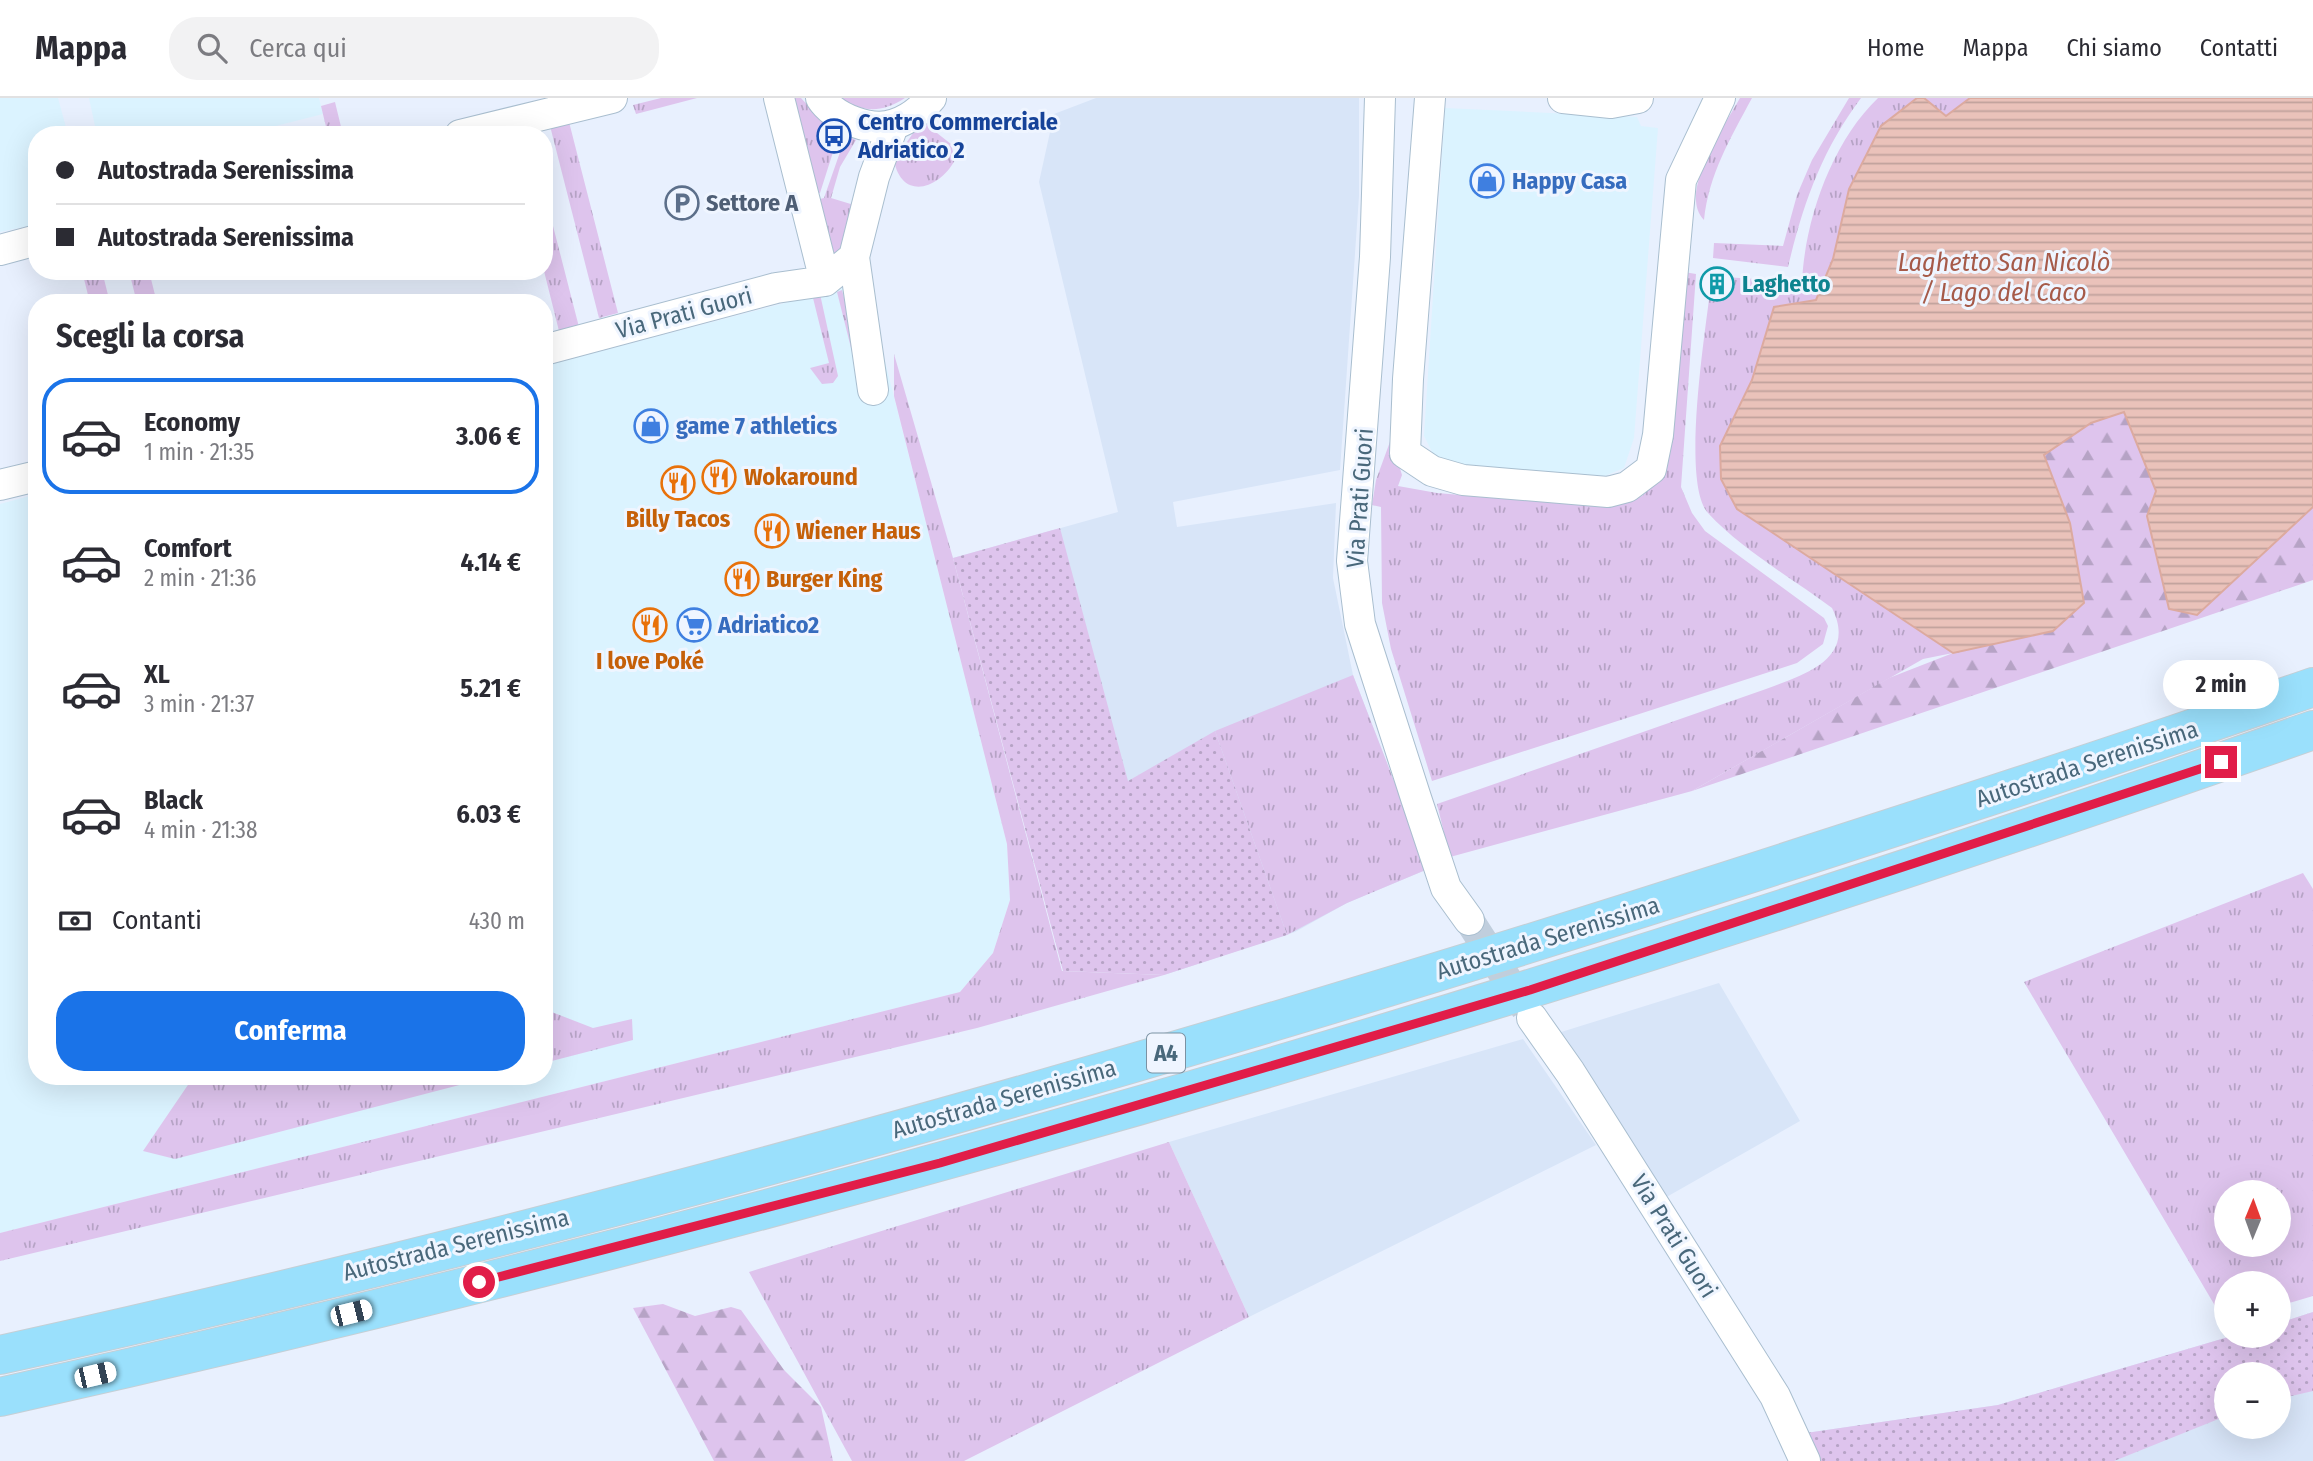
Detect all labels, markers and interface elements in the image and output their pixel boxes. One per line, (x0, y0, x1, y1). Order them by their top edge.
search box (169, 17, 659, 80)
text: Mappa (35, 28, 127, 68)
icon: search (193, 29, 231, 67)
text: Cerca qui (249, 33, 347, 64)
text: Home (1867, 34, 1924, 62)
text: Mappa (1962, 34, 2028, 62)
text: Chi siamo (2066, 34, 2162, 62)
text: Contatti (2200, 34, 2278, 62)
place label: Centro Commerciale Adriatico 2 (857, 108, 1058, 164)
bus stop icon: Centro Commerciale Adriatico 2 (815, 117, 853, 155)
text: Autostrada Serenissima (98, 155, 354, 186)
shop icon: Happy Casa (1468, 162, 1506, 200)
place label: Happy Casa (1512, 167, 1627, 195)
parking icon: Settore A (663, 184, 701, 222)
place label: Settore A (706, 189, 799, 217)
text: Autostrada Serenissima (98, 222, 354, 253)
water label: Laghetto San Nicolò / Lago del Caco (1898, 247, 2110, 308)
building icon: Laghetto (1698, 265, 1736, 303)
place label: Laghetto (1742, 270, 1831, 298)
street label: Via Prati Guori (613, 281, 755, 345)
text: Scegli la corsa (56, 317, 244, 355)
icon: car (60, 405, 123, 468)
text: Economy (144, 407, 240, 438)
shop icon: game 7 athletics (632, 407, 670, 445)
place label: game 7 athletics (676, 412, 838, 440)
text: 3.06 € (456, 421, 521, 452)
street label: Via Prati Guori (1341, 427, 1379, 569)
text: 1 min · 21:35 (144, 438, 254, 466)
restaurant icon: Wokaround (700, 458, 738, 496)
place label: Wokaround (744, 463, 858, 491)
restaurant icon: Billy Tacos (659, 464, 697, 502)
place label: Billy Tacos (626, 505, 731, 533)
restaurant icon: Wiener Haus (753, 512, 791, 550)
place label: Wiener Haus (796, 517, 921, 545)
icon: car (60, 531, 123, 594)
text: Comfort (144, 533, 232, 564)
text: 4.14 € (461, 547, 521, 578)
restaurant icon: Burger King (723, 560, 761, 598)
text: 2 min · 21:36 (144, 564, 256, 592)
place label: Burger King (766, 565, 882, 593)
restaurant icon: I love Poké (631, 606, 669, 644)
supermarket icon: Adriatico2 (675, 606, 713, 644)
place label: Adriatico2 (717, 611, 819, 639)
place label: I love Poké (596, 647, 704, 675)
icon: car (60, 657, 123, 720)
text: XL (144, 659, 170, 690)
callout: 2 min (2163, 660, 2279, 710)
text: 2 min (2196, 670, 2247, 698)
text: 5.21 € (460, 673, 521, 704)
text: 3 min · 21:37 (144, 690, 254, 718)
street label: Autostrada Serenissima (1973, 715, 2201, 813)
route end (2205, 746, 2237, 778)
icon: car (60, 783, 123, 846)
text: Black (144, 785, 203, 816)
text: 6.03 € (456, 799, 521, 830)
text: 4 min · 21:38 (144, 816, 257, 844)
street label: Autostrada Serenissima (1433, 891, 1663, 985)
icon: cash (56, 902, 94, 940)
text: Contanti (112, 905, 202, 936)
text: 430 m (469, 907, 525, 935)
button: Conferma (56, 991, 525, 1071)
road number: A4 (1147, 1034, 1185, 1072)
street label: Autostrada Serenissima (889, 1054, 1119, 1144)
street label: Via Prati Guori (1625, 1169, 1723, 1303)
north arrow (2214, 1180, 2291, 1256)
map controls (2214, 1180, 2291, 1439)
street label: Autostrada Serenissima (340, 1203, 572, 1287)
route start (463, 1266, 495, 1298)
button: + (2214, 1271, 2291, 1348)
car (329, 1298, 374, 1328)
car (73, 1360, 118, 1390)
button: − (2214, 1362, 2291, 1439)

